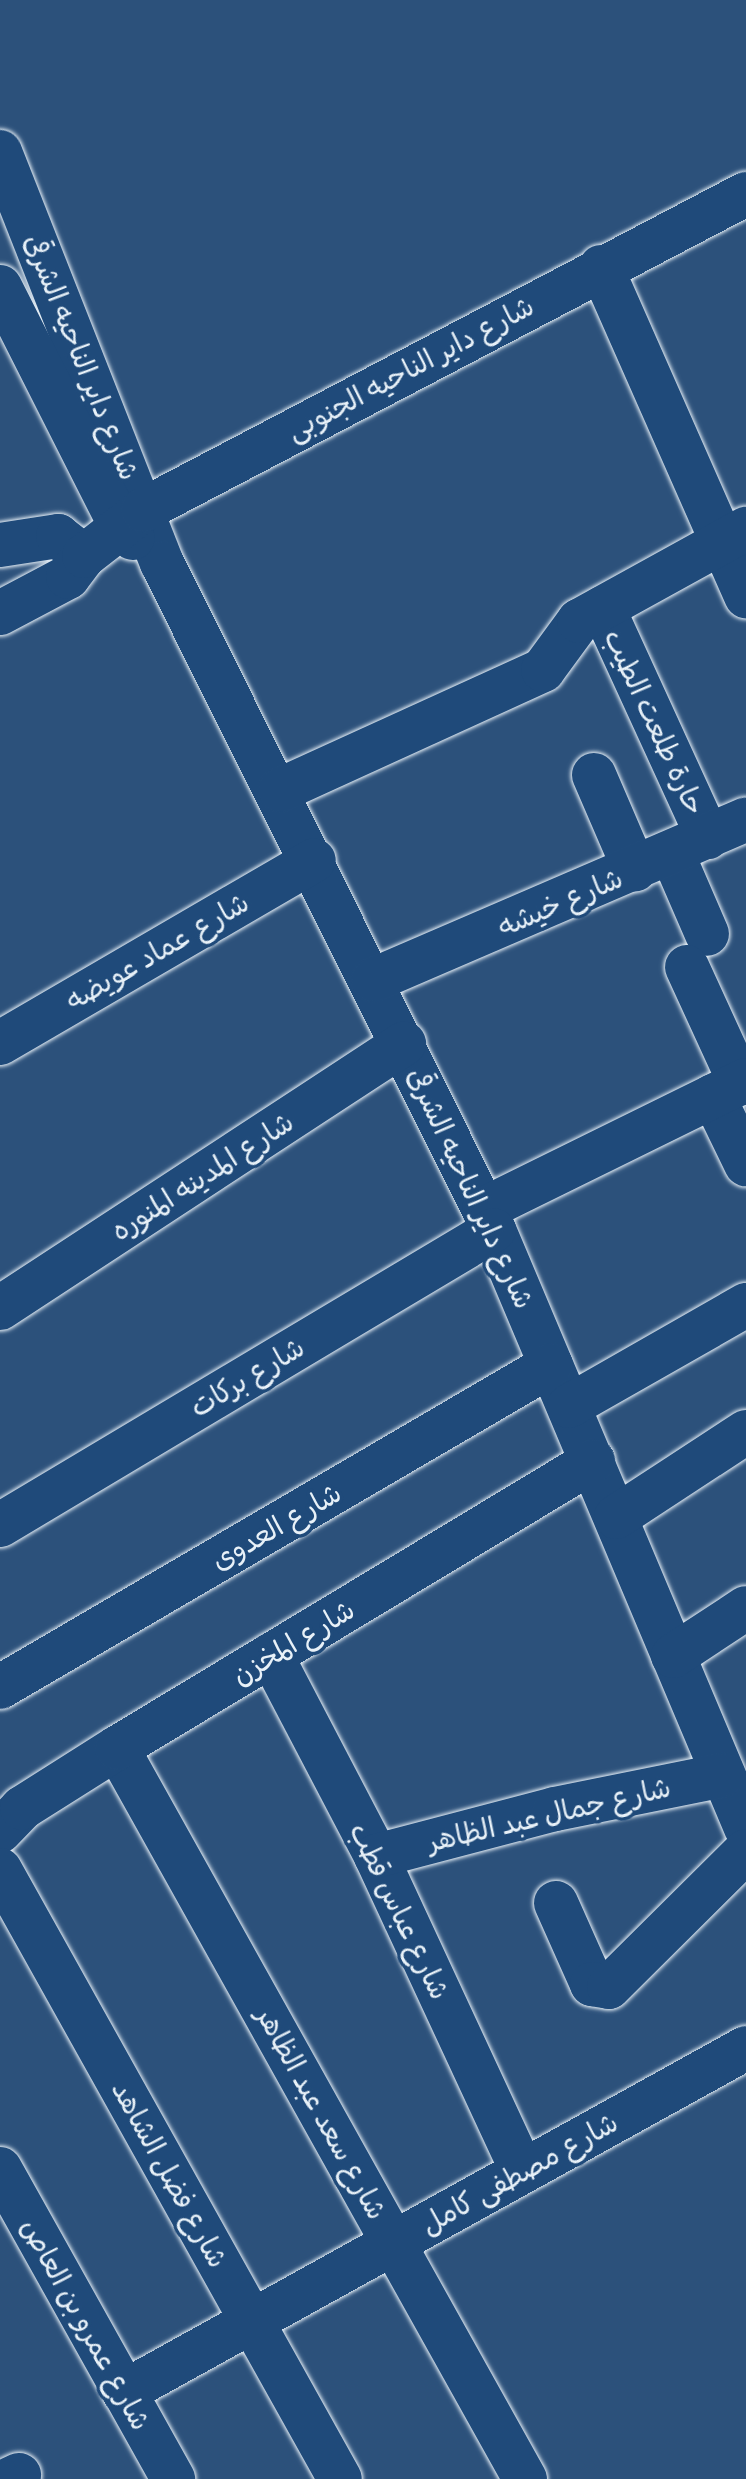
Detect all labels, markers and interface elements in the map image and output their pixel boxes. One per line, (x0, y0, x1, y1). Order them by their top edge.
street label: شارع داير الناحيه الشرقى (17, 229, 147, 485)
street label: شارع داير الناحيه الجنوبى (281, 289, 539, 447)
street label: حارة طلعت الطيب (597, 624, 713, 820)
street label: شارع خيشه (492, 861, 628, 943)
street label: شارع عماد عويضه (59, 885, 255, 1017)
street label: شارع داير الناحيه الشرقى (400, 1062, 542, 1314)
street label: شارع المدينه المنوره (105, 1105, 299, 1247)
street label: شارع بركات (184, 1330, 310, 1424)
street label: شارع العدوى (205, 1475, 347, 1577)
street label: شارع المخزن (226, 1592, 360, 1692)
street label: شارع جمال عبد الظاهر (424, 1770, 674, 1858)
street label: شارع عباس قطب (343, 1817, 457, 2005)
street label: شارع سعد عبد الظاهر (250, 2001, 394, 2225)
street label: شارع فضل الشاهد (105, 2075, 235, 2273)
street label: شارع مصطفى كامل (415, 2105, 623, 2241)
street label: شارع عمرو بن العاص (14, 2212, 158, 2436)

